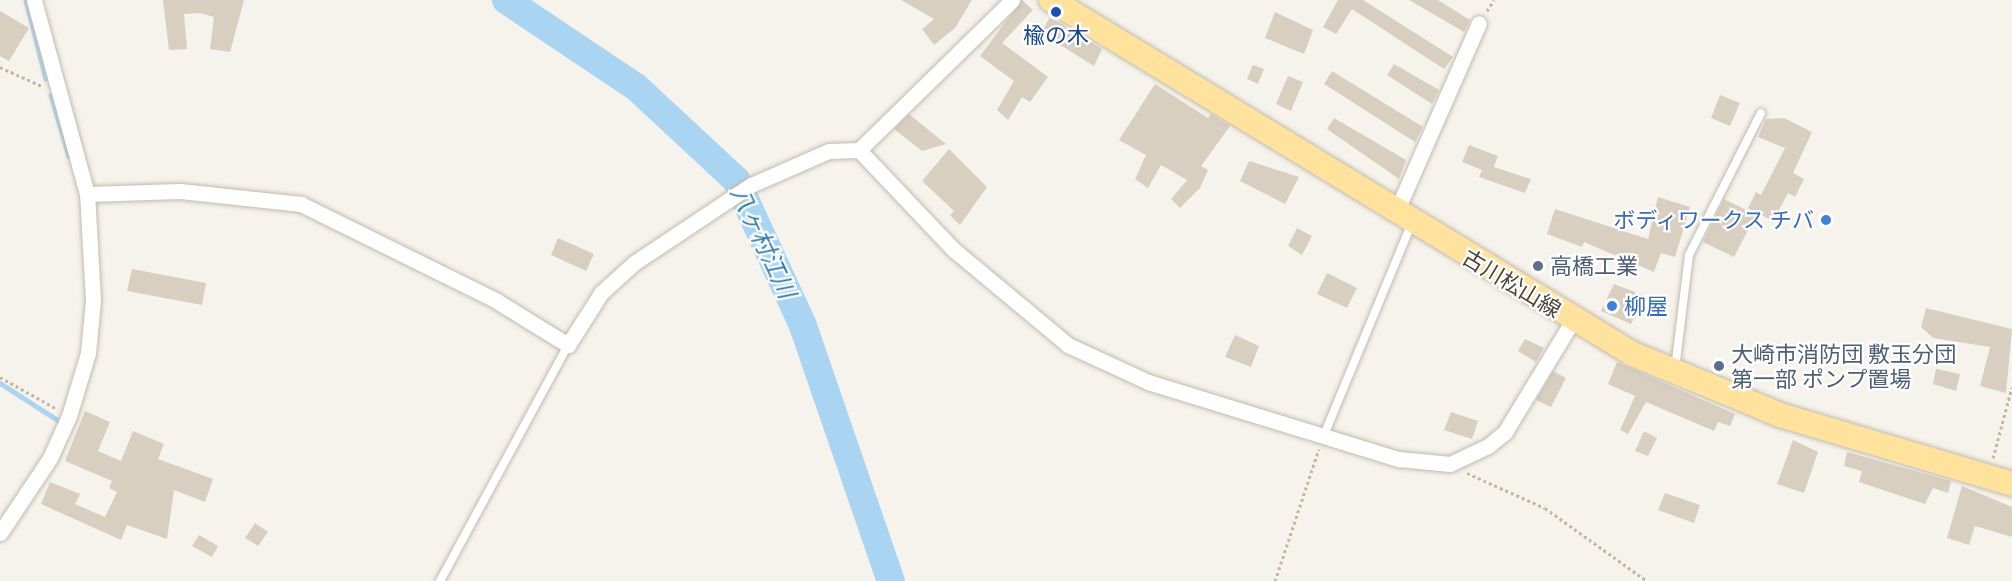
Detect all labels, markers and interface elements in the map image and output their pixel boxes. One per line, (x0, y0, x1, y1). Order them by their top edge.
marker: 楡の木 (1049, 5, 1063, 19)
place label: 楡の木 (1023, 22, 1089, 48)
water label: 八ヶ村江川 (726, 182, 802, 302)
place label: ボディワークス チバ (1611, 207, 1814, 233)
marker: ボディワークス チバ (1819, 213, 1833, 227)
street label: 古川松山線 (1458, 243, 1566, 323)
place label: 高橋工業 (1550, 253, 1638, 279)
marker: 高橋工業 (1531, 259, 1545, 273)
place label: 柳屋 (1624, 293, 1668, 319)
marker: 柳屋 (1605, 299, 1619, 313)
place label: 大崎市消防団 敷玉分団 第一部 ポンプ置場 (1731, 340, 1956, 392)
marker: 大崎市消防団 敷玉分団 第一部 ポンプ置場 (1712, 359, 1726, 373)

